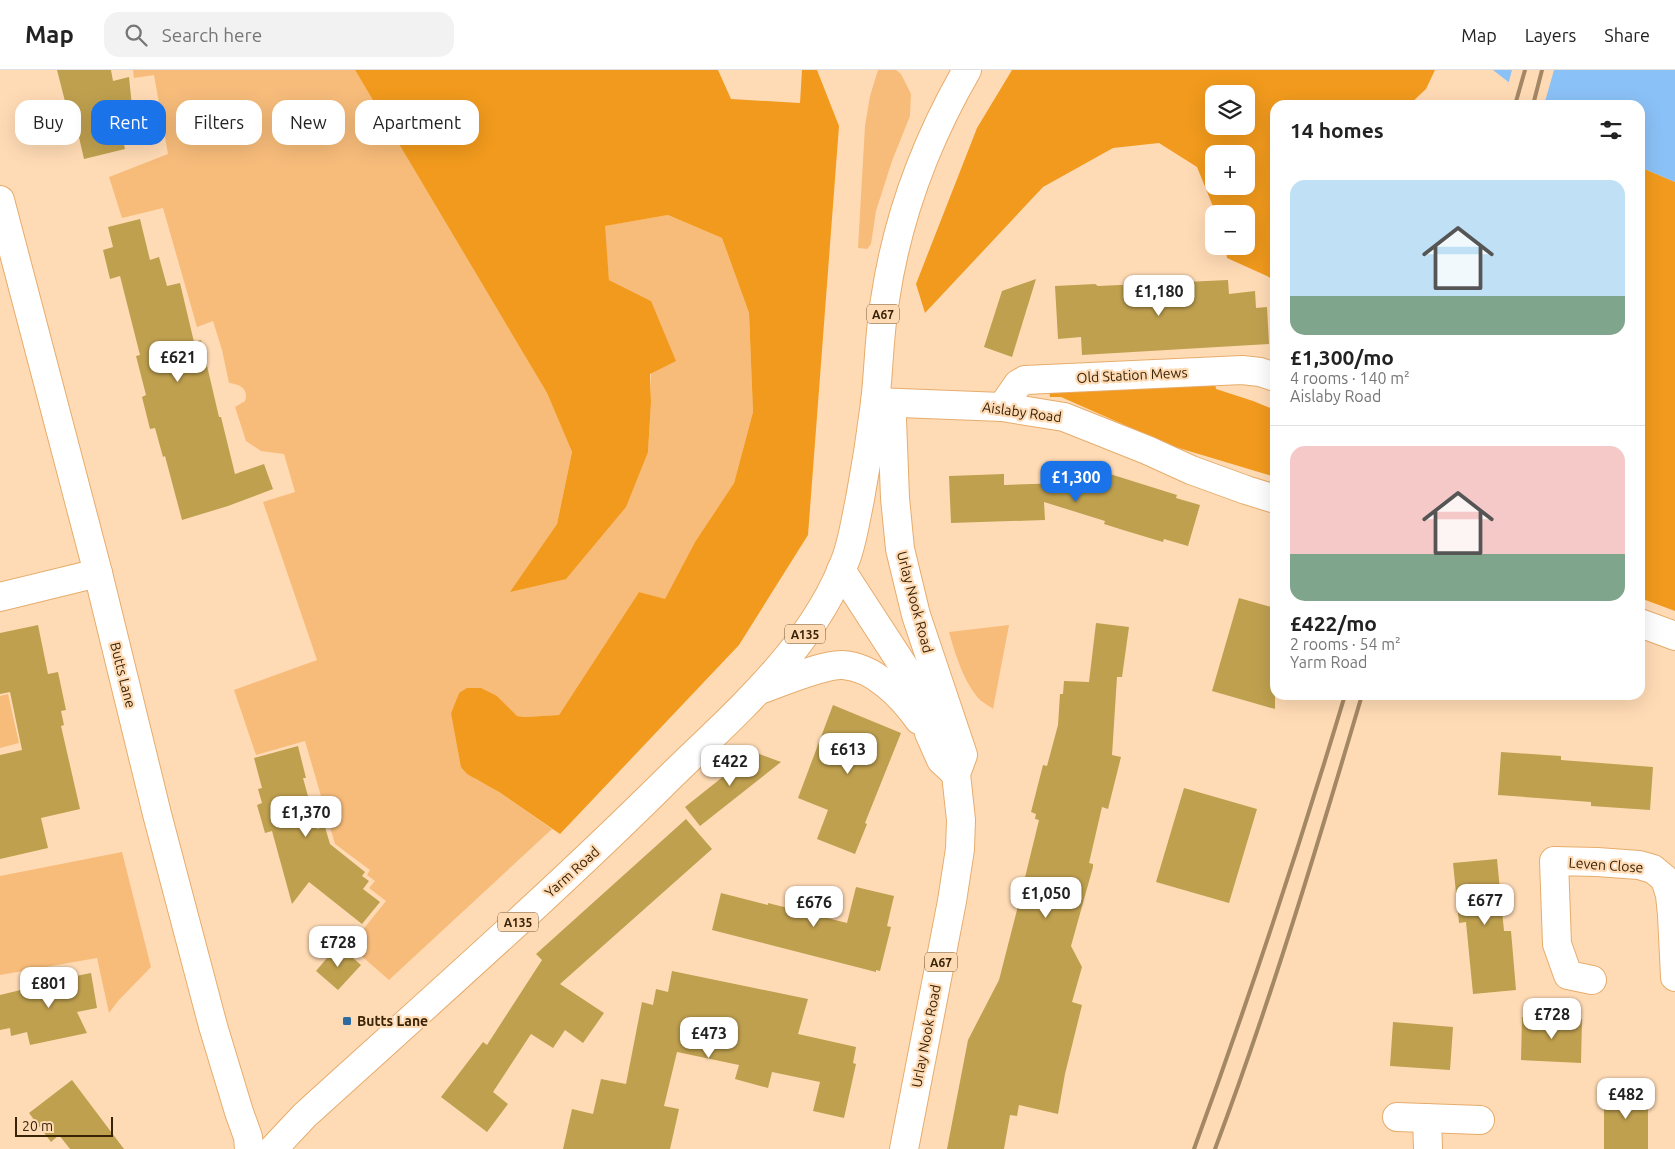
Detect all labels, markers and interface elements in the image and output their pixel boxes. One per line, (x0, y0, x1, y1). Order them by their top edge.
search box (104, 12, 454, 57)
text: Map (25, 21, 74, 48)
icon: search (122, 21, 150, 49)
text: Search here (162, 24, 262, 46)
text: Map (1461, 25, 1497, 45)
text: Layers (1525, 25, 1576, 45)
text: Share (1604, 25, 1650, 45)
map controls (1205, 85, 1255, 255)
button: layers (1205, 85, 1255, 135)
chip: Buy (15, 100, 81, 145)
chip: Rent (91, 100, 166, 145)
chip: Filters (176, 100, 262, 145)
chip: New (272, 100, 345, 145)
chip: Apartment (355, 100, 479, 145)
icon: filters (1597, 116, 1625, 144)
text: 14 homes (1290, 118, 1384, 142)
button: + (1205, 145, 1255, 195)
button: − (1205, 205, 1255, 255)
icon: home (1413, 213, 1503, 303)
pin: £1,180 (1118, 274, 1200, 317)
text: £1,180 (1134, 282, 1184, 300)
road number: A67 (867, 304, 899, 323)
pin: £621 (148, 340, 208, 383)
text: £1,300/mo (1290, 345, 1394, 369)
text: £621 (160, 348, 196, 366)
street label: Old Station Mews (1076, 364, 1188, 386)
text: 4 rooms · 140 m² (1290, 369, 1410, 387)
text: Aislaby Road (1290, 387, 1381, 405)
street label: Aislaby Road (981, 399, 1063, 425)
pin: £1,300 (1035, 460, 1117, 503)
text: £1,300 (1051, 468, 1101, 486)
icon: home (1413, 478, 1503, 568)
street label: Urlay Nook Road (894, 549, 936, 655)
text: £422/mo (1290, 611, 1377, 635)
road number: A135 (785, 624, 825, 644)
text: 2 rooms · 54 m² (1290, 635, 1401, 653)
street label: Butts Lane (107, 640, 139, 710)
text: Yarm Road (1290, 653, 1367, 671)
pin: £613 (818, 732, 878, 775)
text: £613 (830, 740, 866, 758)
pin: £422 (700, 744, 760, 787)
text: £422 (712, 752, 748, 770)
pin: £1,370 (265, 796, 347, 838)
text: £1,370 (281, 803, 331, 821)
street label: Yarm Road (541, 843, 603, 901)
street label: Leven Close (1568, 854, 1644, 876)
pin: £1,050 (1005, 876, 1087, 919)
text: £1,050 (1021, 884, 1071, 902)
pin: £677 (1455, 884, 1515, 926)
pin: £676 (784, 886, 844, 928)
text: £677 (1467, 891, 1503, 909)
text: £676 (796, 893, 832, 911)
road number: A135 (498, 912, 538, 932)
pin: £728 (308, 926, 368, 968)
text: £728 (320, 933, 356, 951)
road number: A67 (925, 952, 957, 972)
pin: £801 (19, 966, 79, 1009)
text: £801 (31, 974, 67, 992)
street label: Urlay Nook Road (908, 983, 944, 1089)
pin: £728 (1522, 998, 1582, 1040)
text: £728 (1534, 1005, 1570, 1023)
place label: Butts Lane (357, 1013, 428, 1029)
marker: Butts Lane (341, 1015, 353, 1027)
pin: £473 (679, 1016, 739, 1059)
text: £473 (691, 1024, 727, 1042)
pin: £482 (1596, 1078, 1656, 1120)
text: £482 (1608, 1085, 1644, 1103)
scale bar (15, 1114, 112, 1137)
text: 20 m (22, 1118, 53, 1134)

